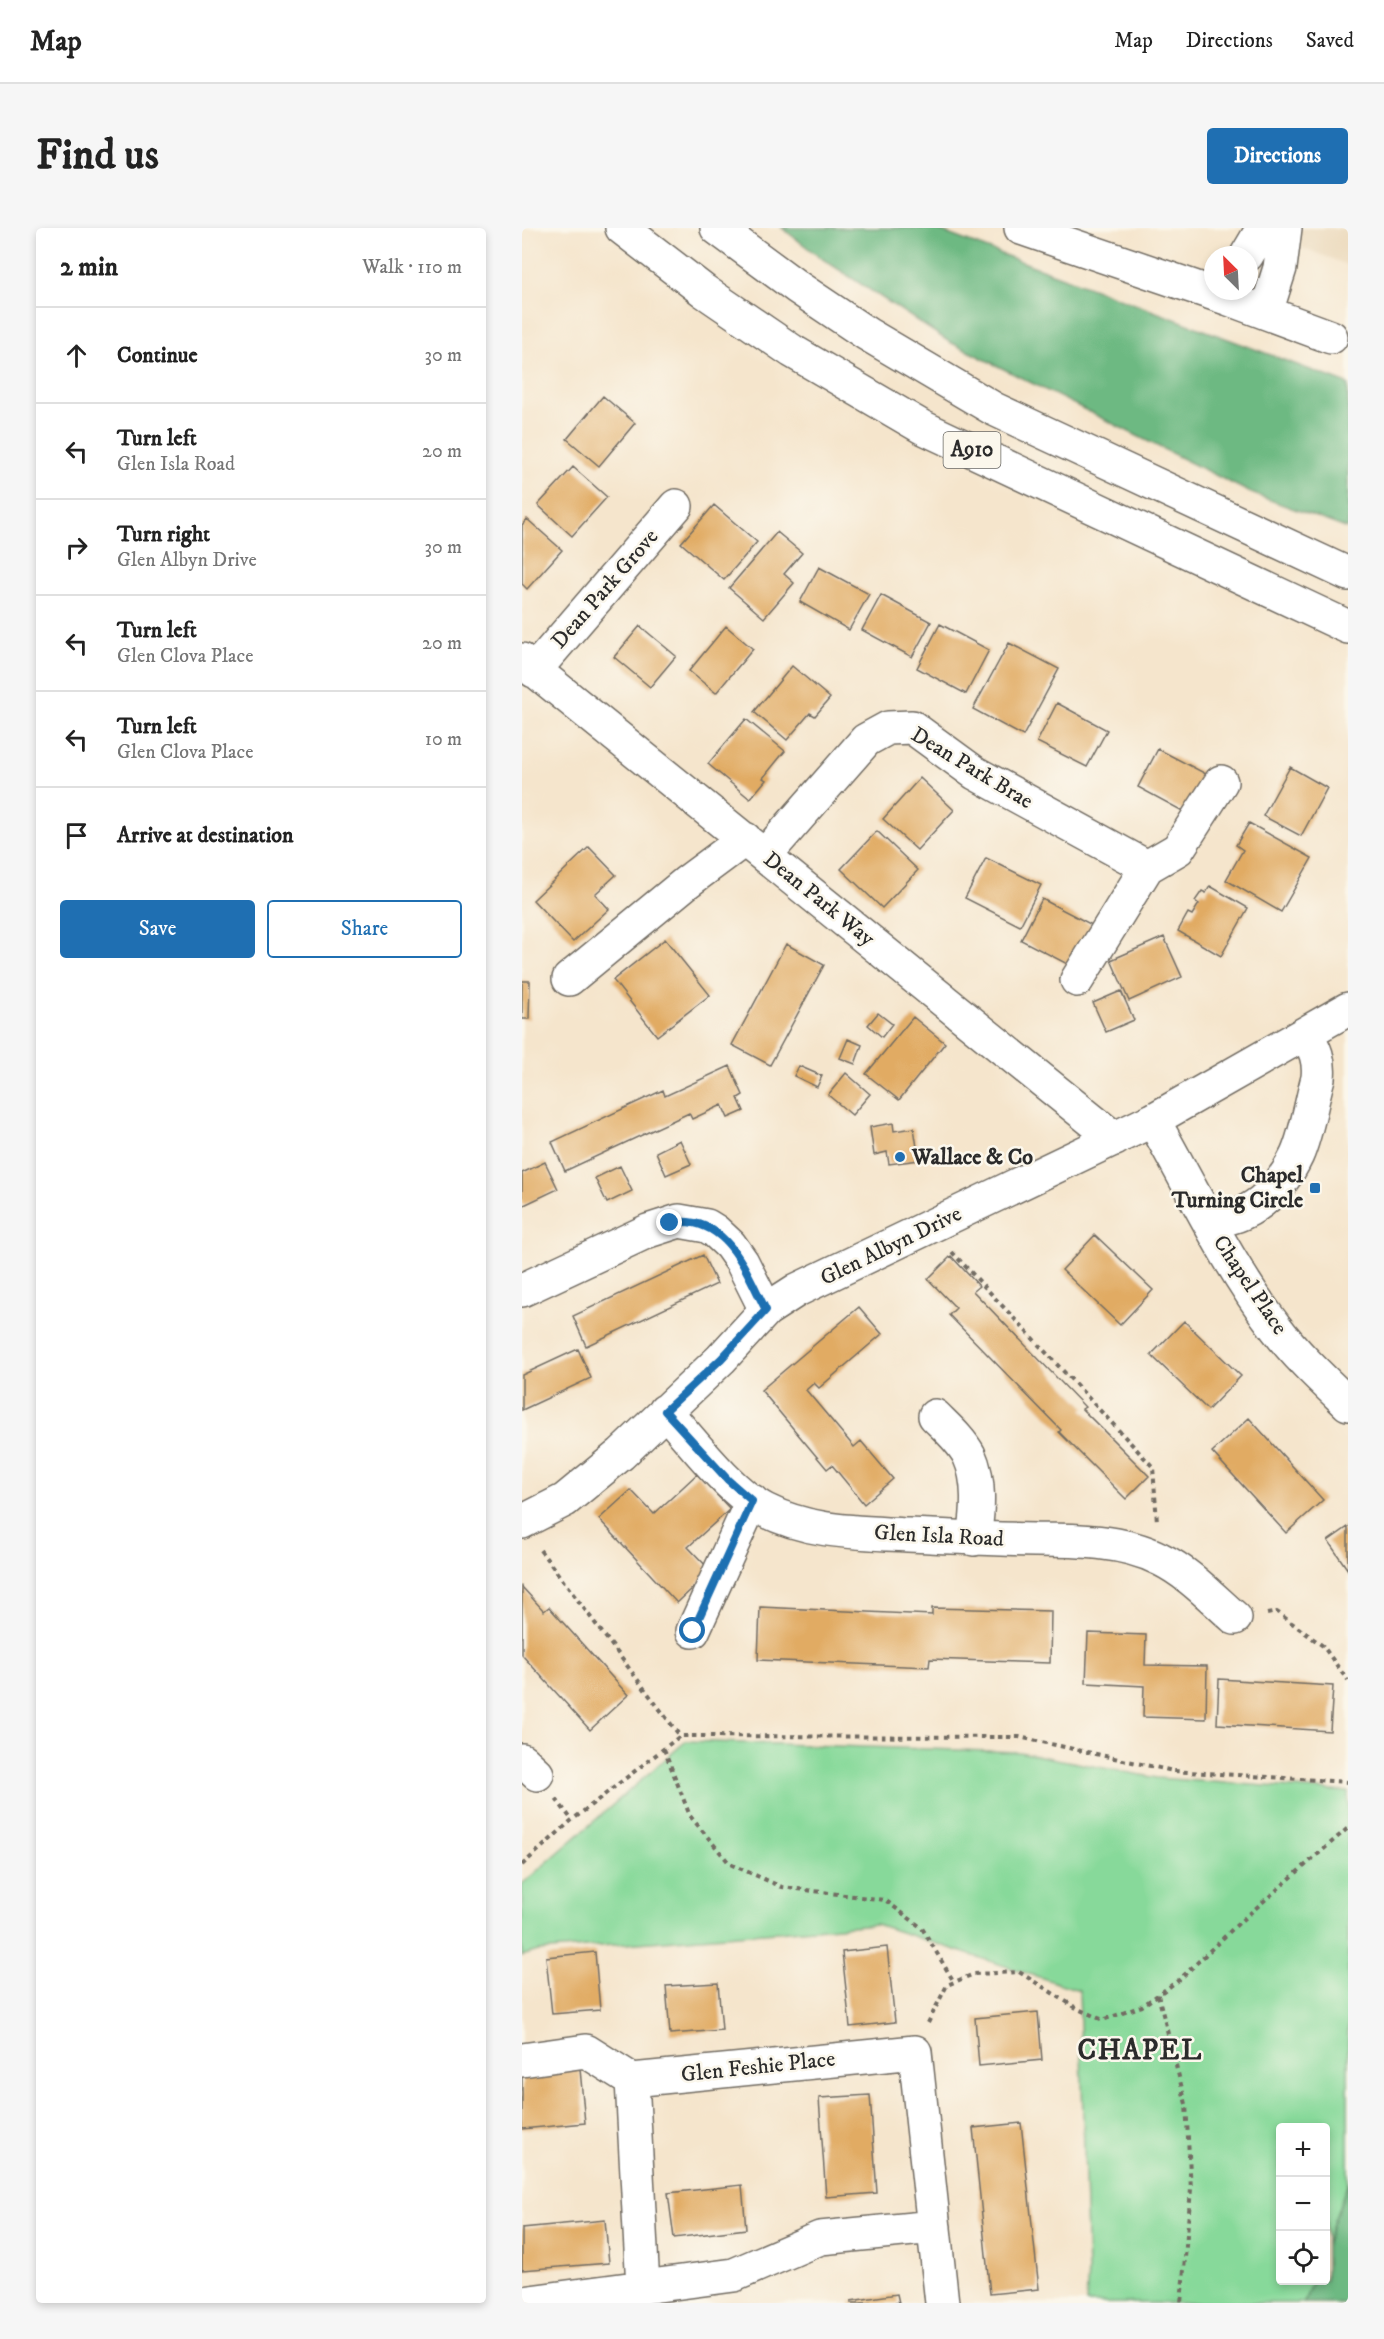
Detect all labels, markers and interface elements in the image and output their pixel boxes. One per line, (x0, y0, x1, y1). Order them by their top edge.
text: Map (30, 24, 82, 59)
text: Map (1114, 28, 1153, 54)
text: Directions (1186, 28, 1273, 54)
text: Saved (1306, 28, 1354, 54)
button: Directions (1207, 128, 1348, 184)
text: Find us (36, 130, 159, 182)
north arrow (1204, 246, 1258, 300)
text: 2 min (60, 251, 118, 284)
text: Walk · 110 m (362, 255, 462, 280)
icon: ahead (60, 339, 93, 372)
text: Continue (117, 342, 198, 369)
text: 30 m (424, 343, 462, 368)
text: Turn left (117, 425, 197, 452)
road number: A910 (944, 432, 1000, 468)
icon: left (60, 435, 93, 468)
text: 20 m (422, 439, 462, 464)
text: Glen Isla Road (117, 452, 235, 477)
text: Turn right (117, 521, 210, 548)
street label: Dean Park Grove (546, 524, 664, 654)
icon: right (60, 531, 93, 564)
text: 30 m (424, 535, 462, 560)
text: Glen Albyn Drive (117, 548, 257, 573)
text: Turn left (117, 617, 197, 644)
icon: left (60, 627, 93, 660)
text: 20 m (422, 631, 462, 656)
text: Glen Clova Place (117, 644, 253, 669)
text: Turn left (117, 713, 197, 740)
street label: Dean Park Brae (906, 721, 1038, 815)
icon: left (60, 723, 93, 756)
text: 10 m (425, 727, 462, 752)
text: Glen Clova Place (117, 740, 253, 765)
icon: arrive (60, 819, 93, 852)
text: Arrive at destination (117, 822, 294, 849)
street label: Dean Park Way (758, 846, 881, 952)
button: Save (60, 900, 255, 958)
button: Share (267, 900, 462, 958)
place label: Wallace & Co (911, 1144, 1033, 1171)
marker: Wallace & Co (893, 1150, 907, 1164)
place label: Chapel Turning Circle (1171, 1162, 1303, 1214)
marker: Chapel Turning Circle (1308, 1181, 1322, 1195)
street label: Glen Albyn Drive (816, 1200, 966, 1292)
route end (656, 1209, 682, 1235)
street label: Chapel Place (1207, 1230, 1293, 1340)
street label: Glen Isla Road (873, 1519, 1005, 1553)
route start (679, 1617, 705, 1643)
district label: CHAPEL (1077, 2033, 1203, 2068)
street label: Glen Feshie Place (680, 2045, 836, 2089)
map controls (1276, 2123, 1330, 2285)
button: + (1276, 2123, 1330, 2177)
button: − (1276, 2177, 1330, 2231)
button: locate (1276, 2231, 1330, 2285)

